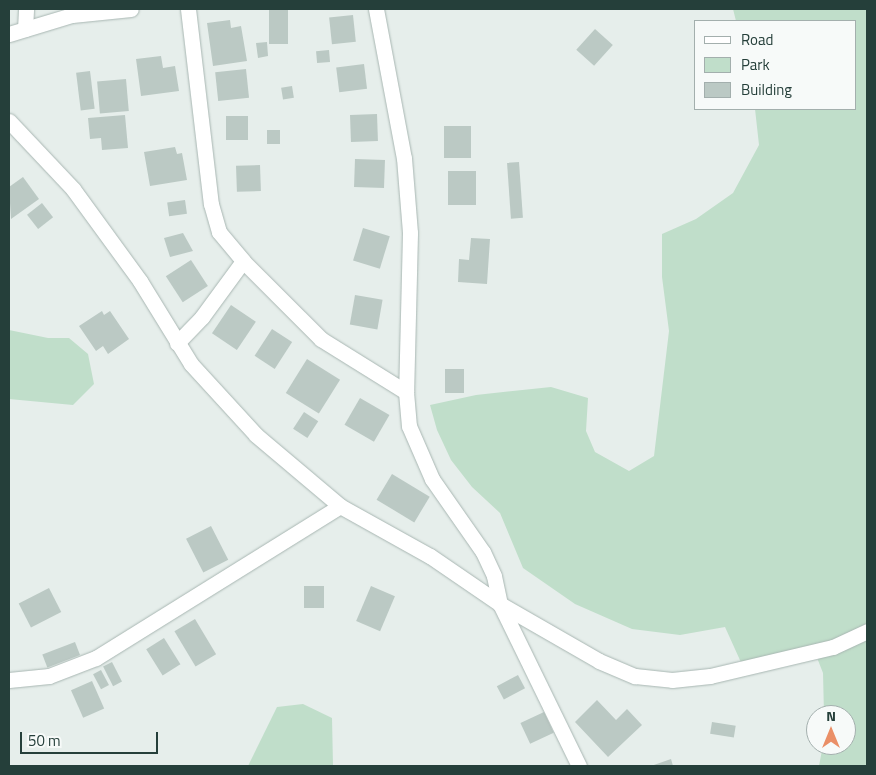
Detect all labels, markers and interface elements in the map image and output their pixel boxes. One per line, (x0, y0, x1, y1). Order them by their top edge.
legend (694, 20, 856, 110)
text: Road (741, 28, 773, 51)
text: Park (741, 53, 770, 76)
text: Building (741, 78, 792, 101)
north arrow (806, 705, 856, 755)
text: N (826, 705, 836, 726)
scale bar (22, 722, 160, 754)
text: 50 m (28, 729, 61, 752)

